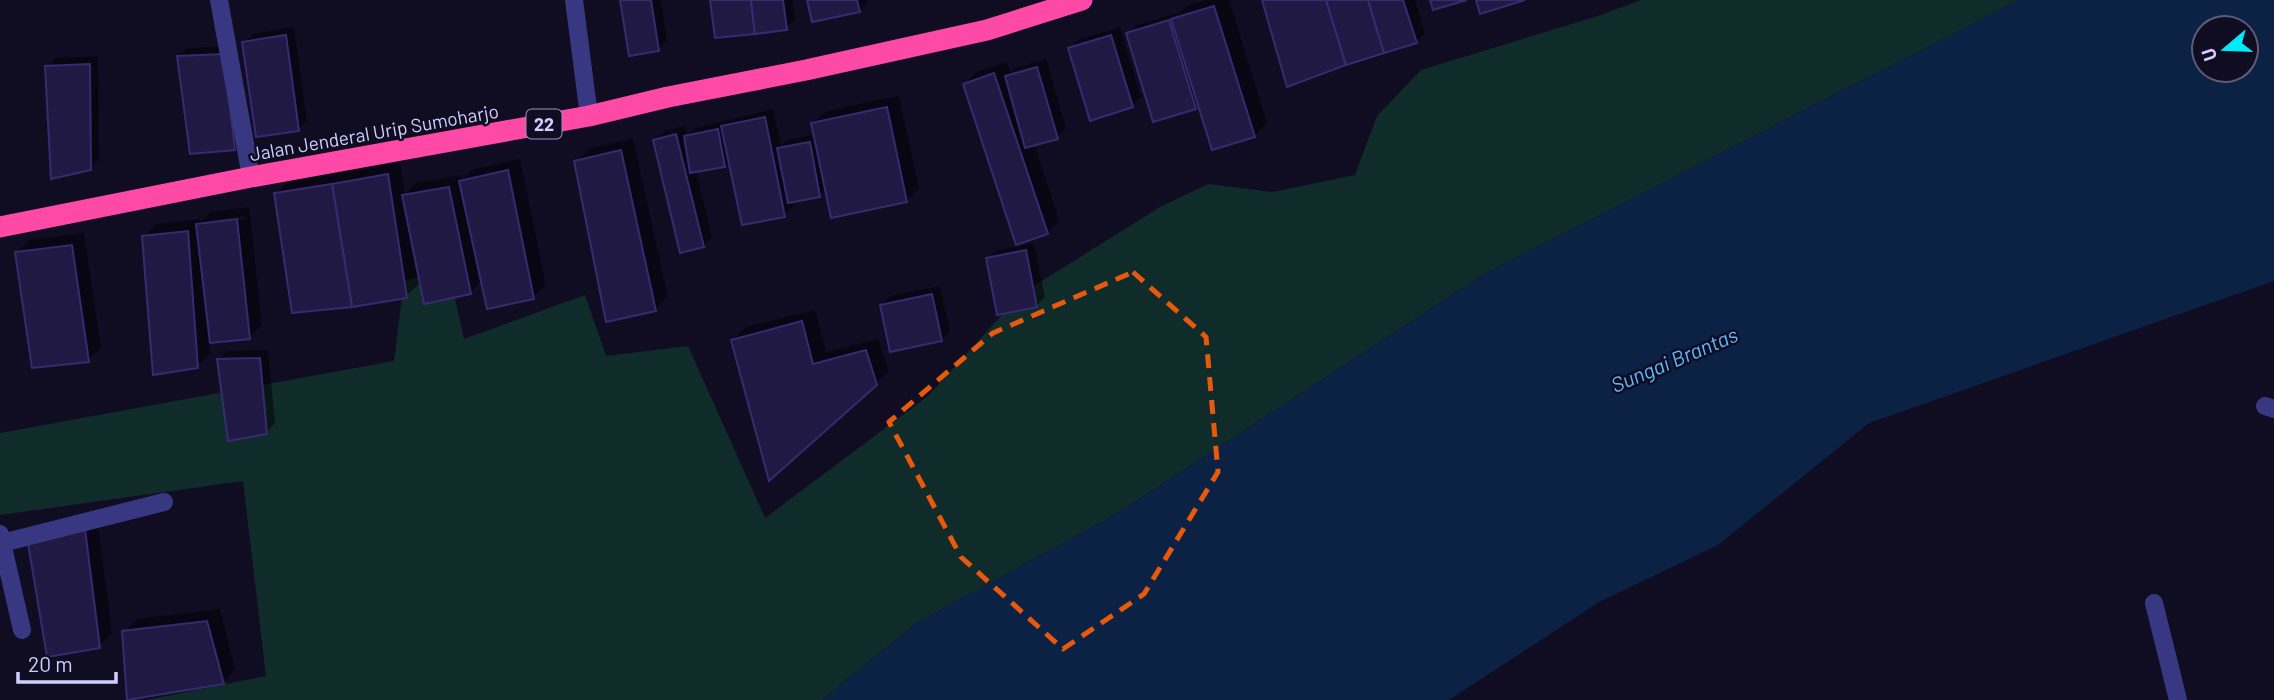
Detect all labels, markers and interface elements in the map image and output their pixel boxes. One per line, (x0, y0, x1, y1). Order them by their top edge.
north arrow (2190, 14, 2260, 84)
text: U (2196, 45, 2221, 64)
street label: Jalan Jenderal Urip Sumoharjo (248, 99, 500, 165)
road number: 22 (526, 110, 562, 139)
water label: Sungai Brantas (1607, 321, 1741, 397)
scale bar (18, 640, 116, 684)
text: 20 m (28, 651, 73, 676)

